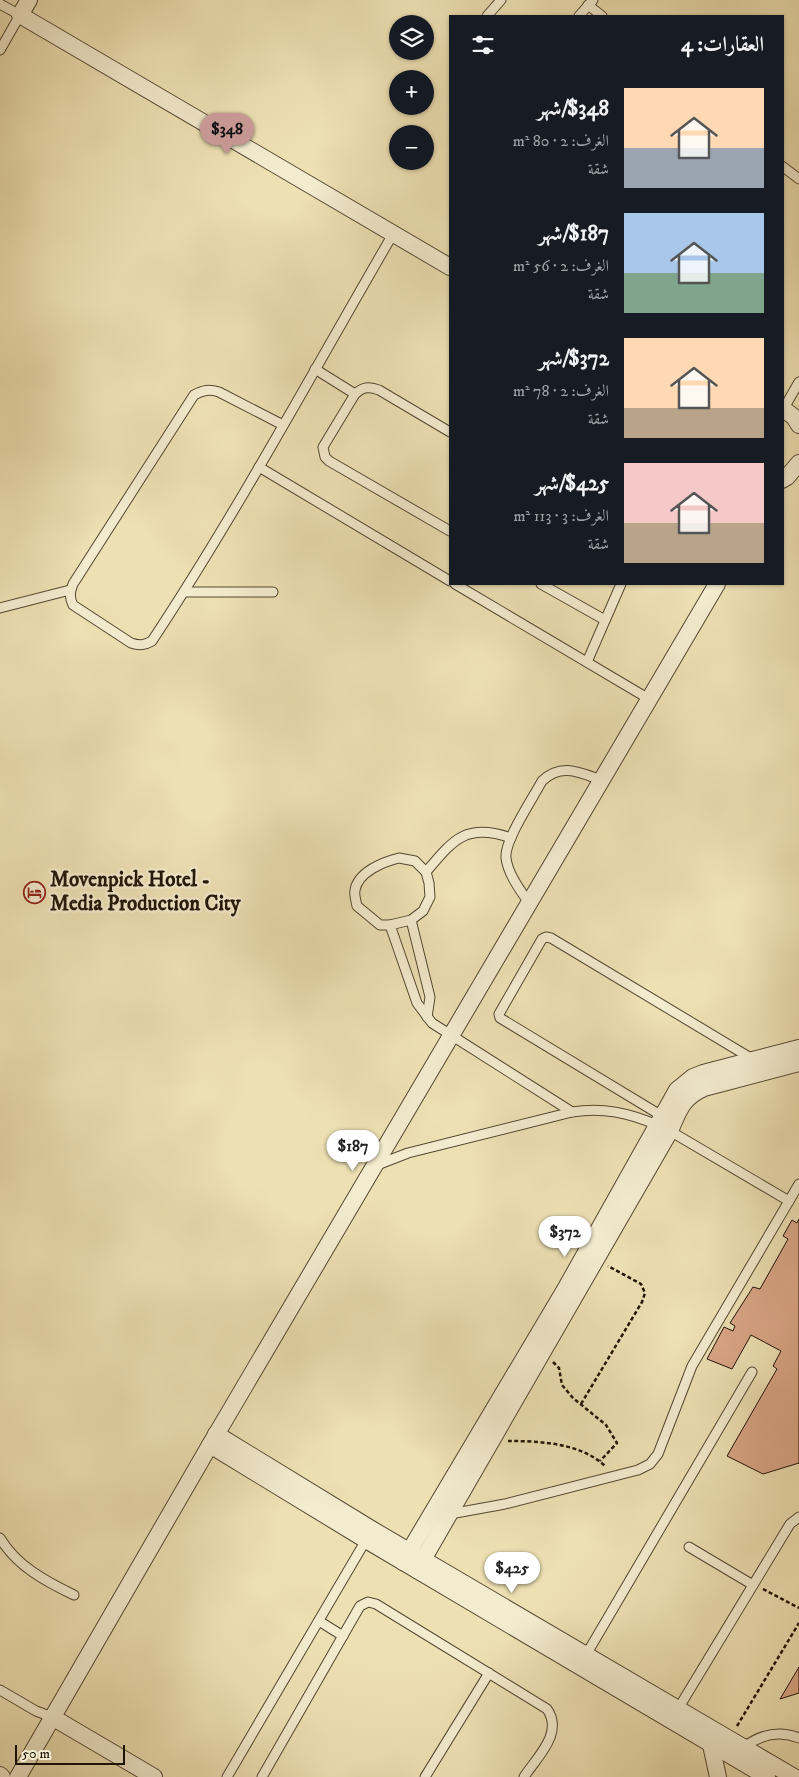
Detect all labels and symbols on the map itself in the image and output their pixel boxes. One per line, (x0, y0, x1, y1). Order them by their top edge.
pin: $348 (197, 112, 257, 155)
place label: Movenpick Hotel - Media Production City (50, 867, 242, 917)
hotel icon: Movenpick Hotel - Media Production City (22, 880, 46, 904)
pin: $187 (323, 1130, 383, 1172)
pin: $372 (535, 1216, 595, 1258)
pin: $425 (482, 1552, 542, 1594)
scale bar (15, 1742, 125, 1765)

